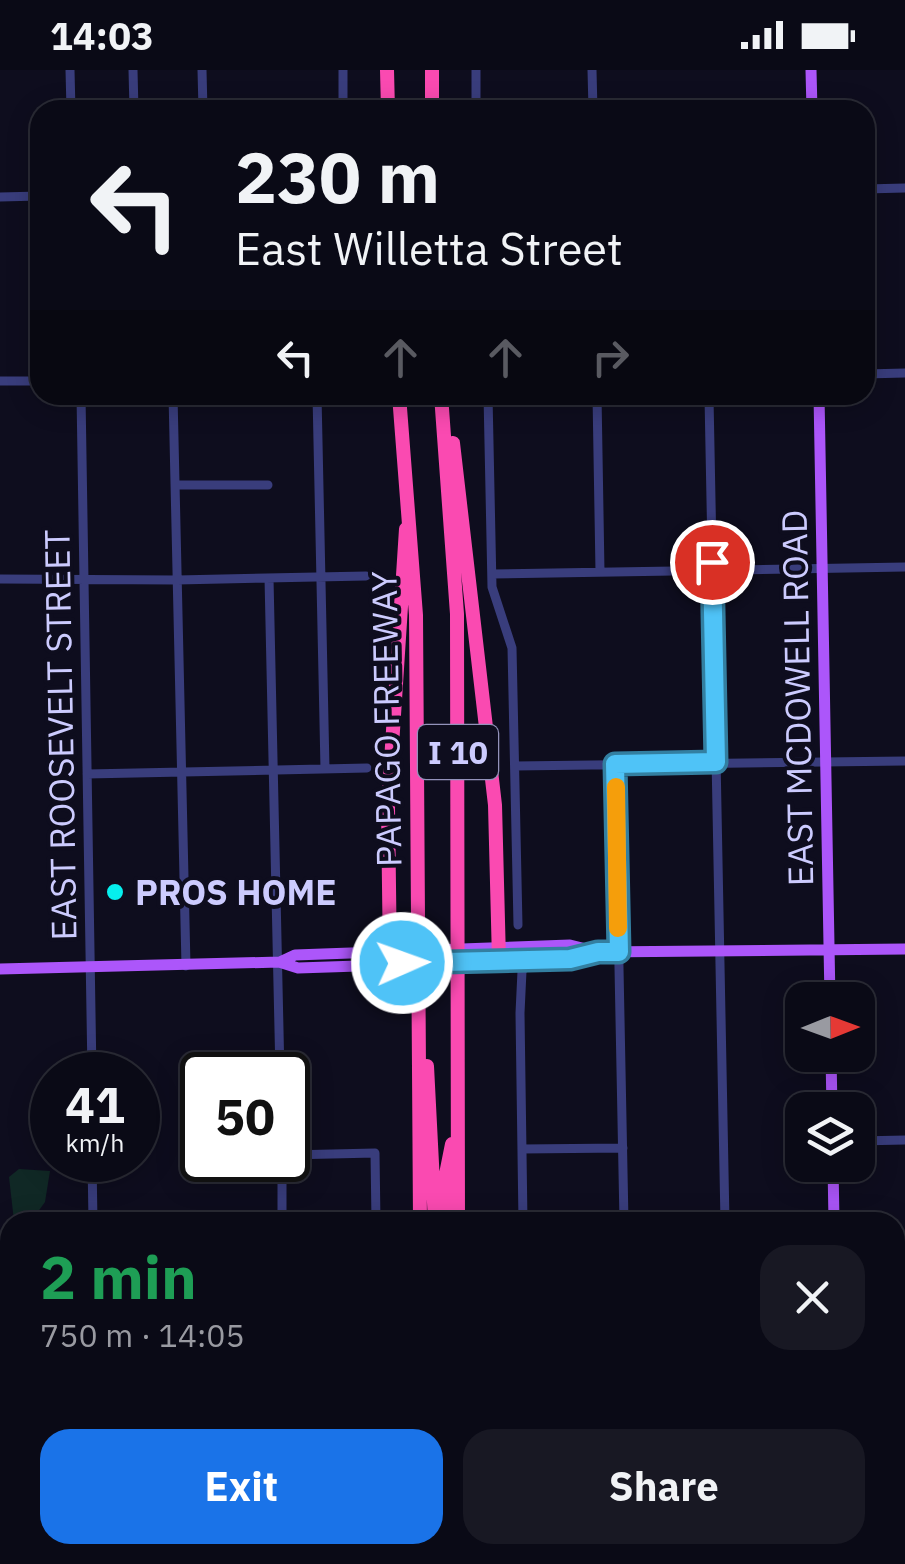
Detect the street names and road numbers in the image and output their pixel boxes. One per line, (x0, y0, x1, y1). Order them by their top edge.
street label: EAST MCDOWELL ROAD (771, 509, 823, 887)
street label: EAST ROOSEVELT STREET (33, 529, 87, 941)
street label: PAPAGO FREEWAY (360, 570, 412, 867)
road number: I 10 (418, 725, 498, 779)

